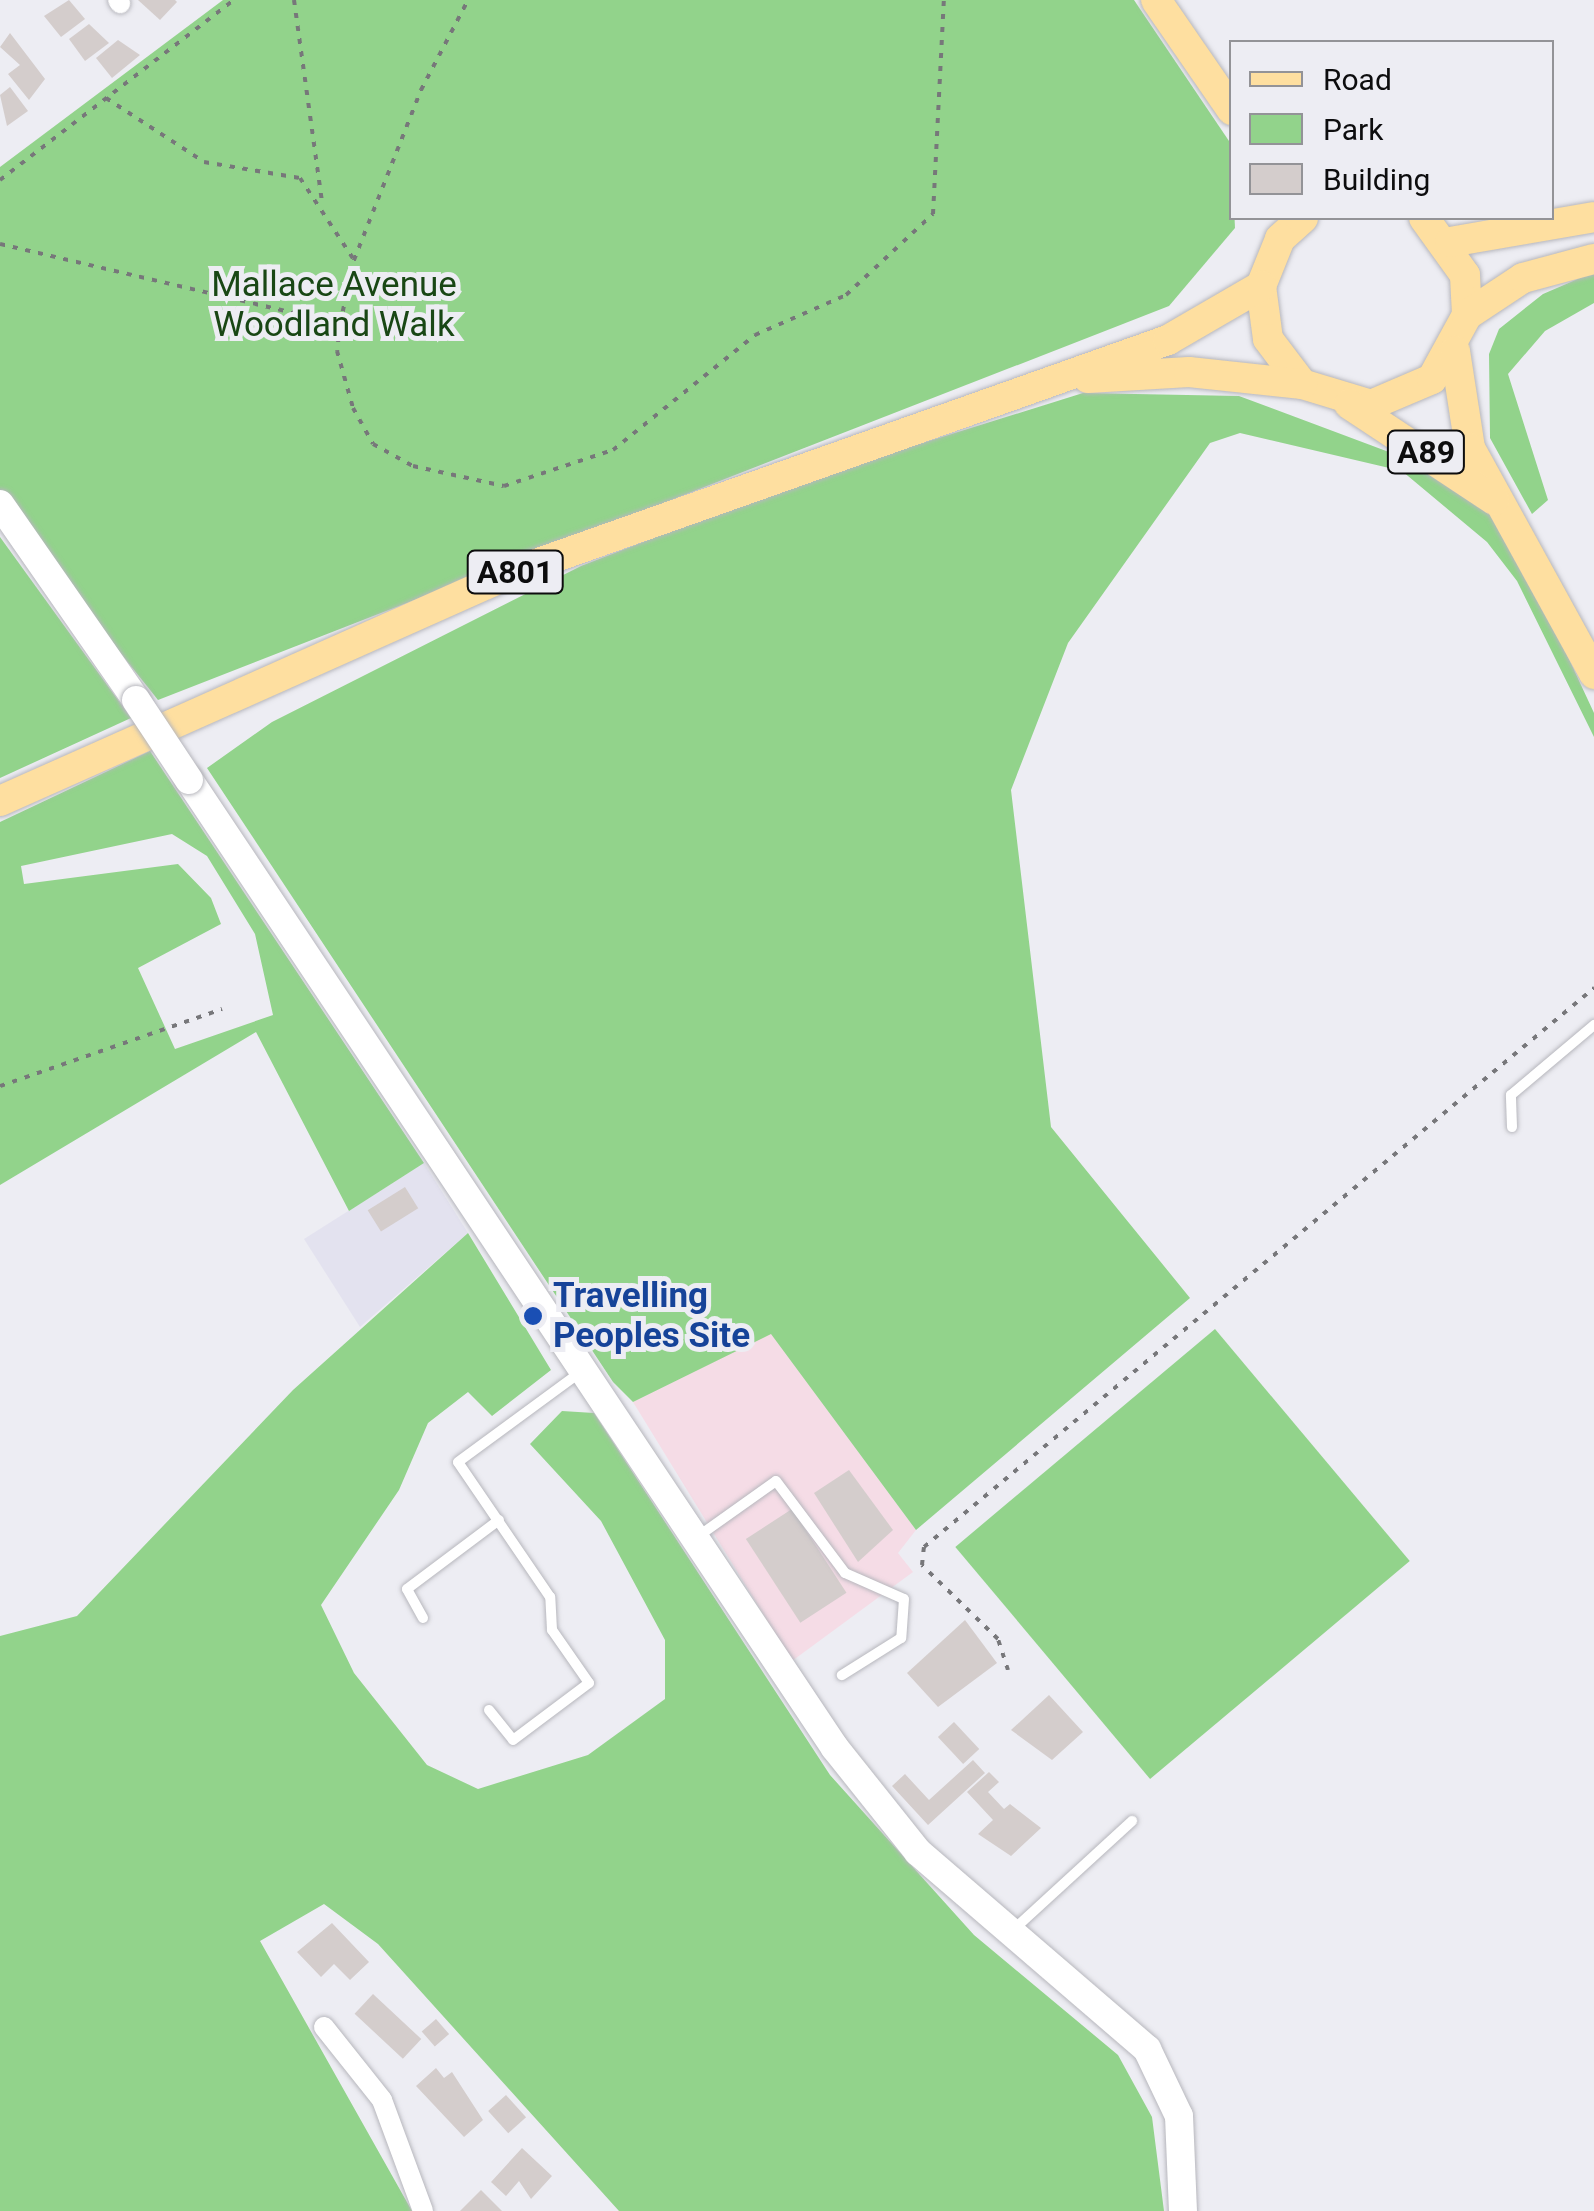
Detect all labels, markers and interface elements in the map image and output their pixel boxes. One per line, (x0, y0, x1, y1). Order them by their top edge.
legend (1229, 40, 1554, 220)
text: Road (1323, 62, 1392, 97)
text: Park (1323, 112, 1383, 147)
text: Building (1323, 162, 1430, 197)
park label: Mallace Avenue Woodland Walk (211, 264, 457, 346)
road number: A89 (1386, 425, 1466, 479)
road number: A801 (465, 545, 565, 599)
place label: Travelling Peoples Site (553, 1275, 750, 1357)
marker: Travelling Peoples Site (522, 1305, 544, 1327)

